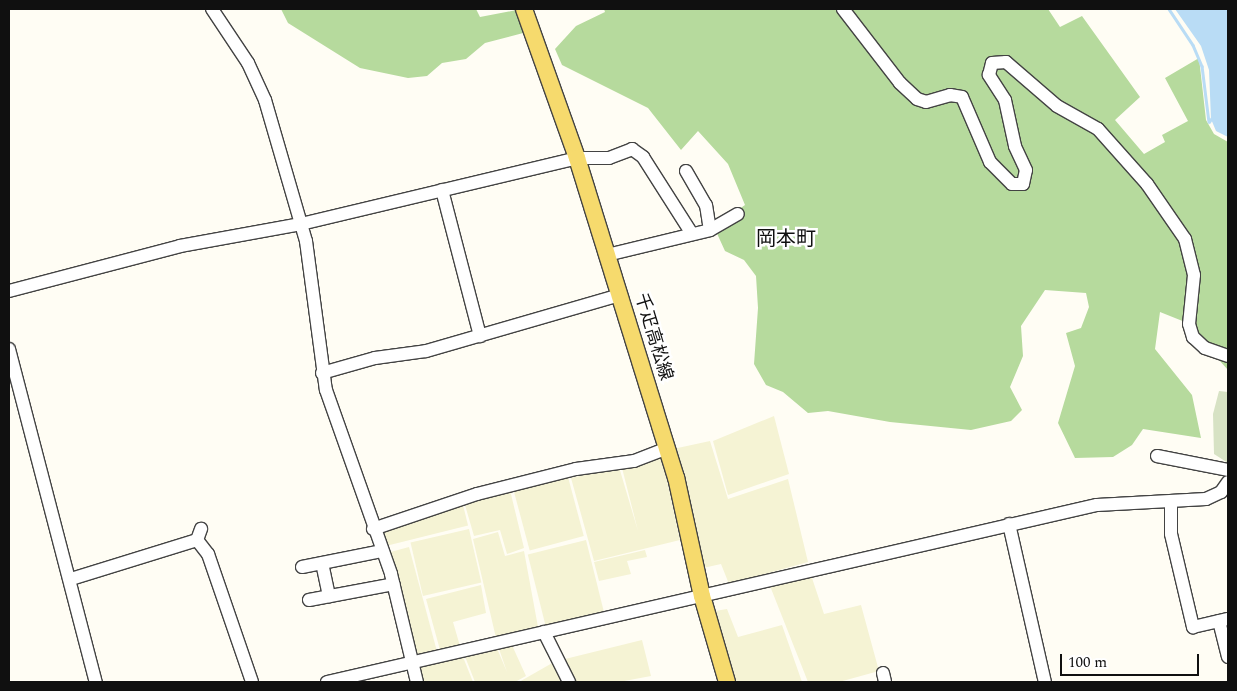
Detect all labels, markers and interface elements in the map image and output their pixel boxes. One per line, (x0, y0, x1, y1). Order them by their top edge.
district label: 岡本町 (756, 227, 816, 251)
street label: 千疋高松線 (630, 291, 676, 383)
scale bar (1062, 644, 1201, 676)
text: 100 m (1068, 651, 1107, 674)

